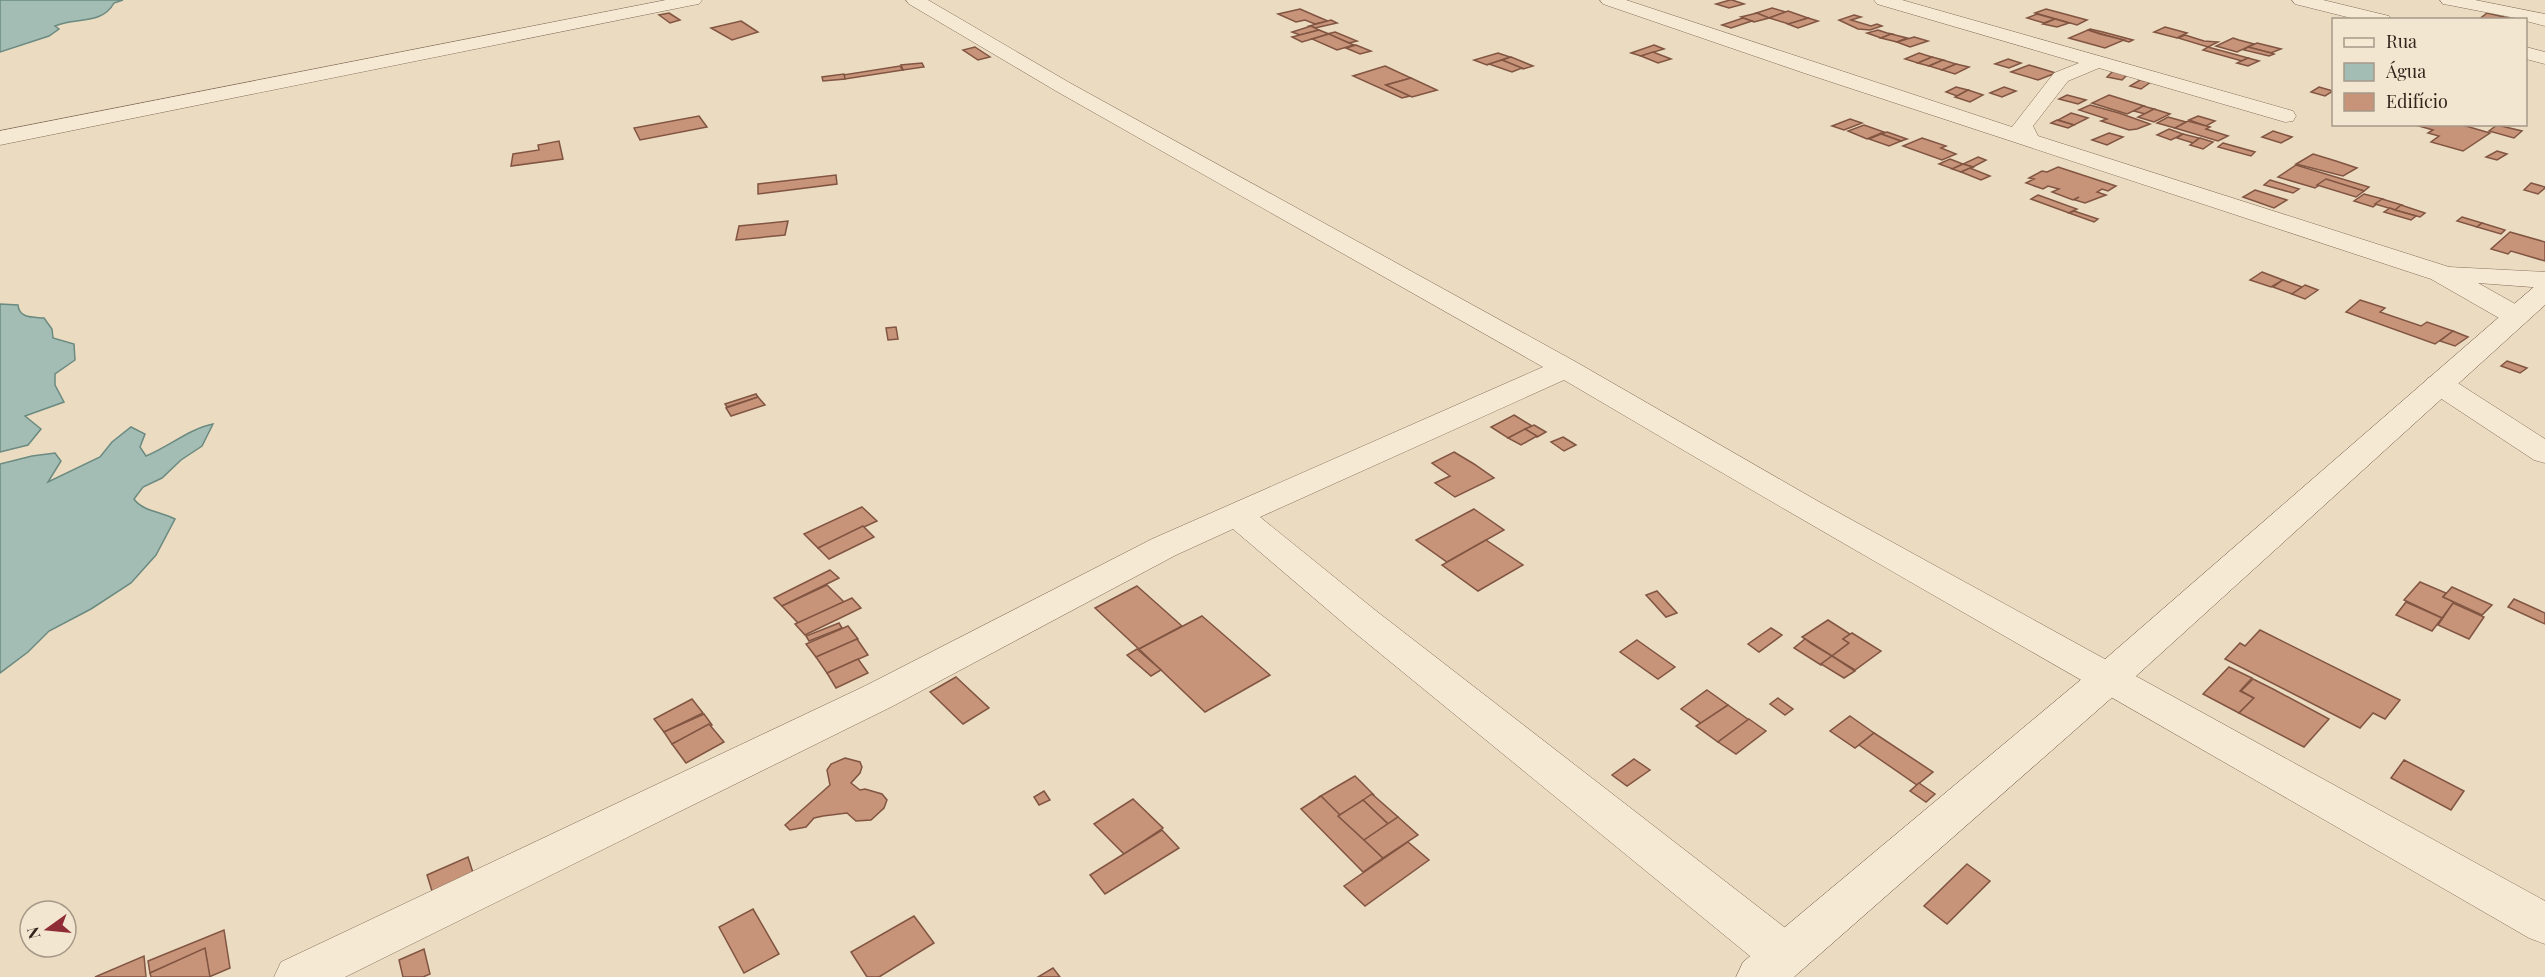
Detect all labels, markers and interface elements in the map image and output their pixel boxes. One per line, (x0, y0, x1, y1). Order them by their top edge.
legend (2332, 18, 2527, 126)
text: Rua (2386, 29, 2417, 53)
text: Água (2385, 59, 2426, 83)
text: Edifício (2386, 89, 2448, 113)
north arrow (18, 899, 78, 959)
text: N (21, 924, 45, 941)

